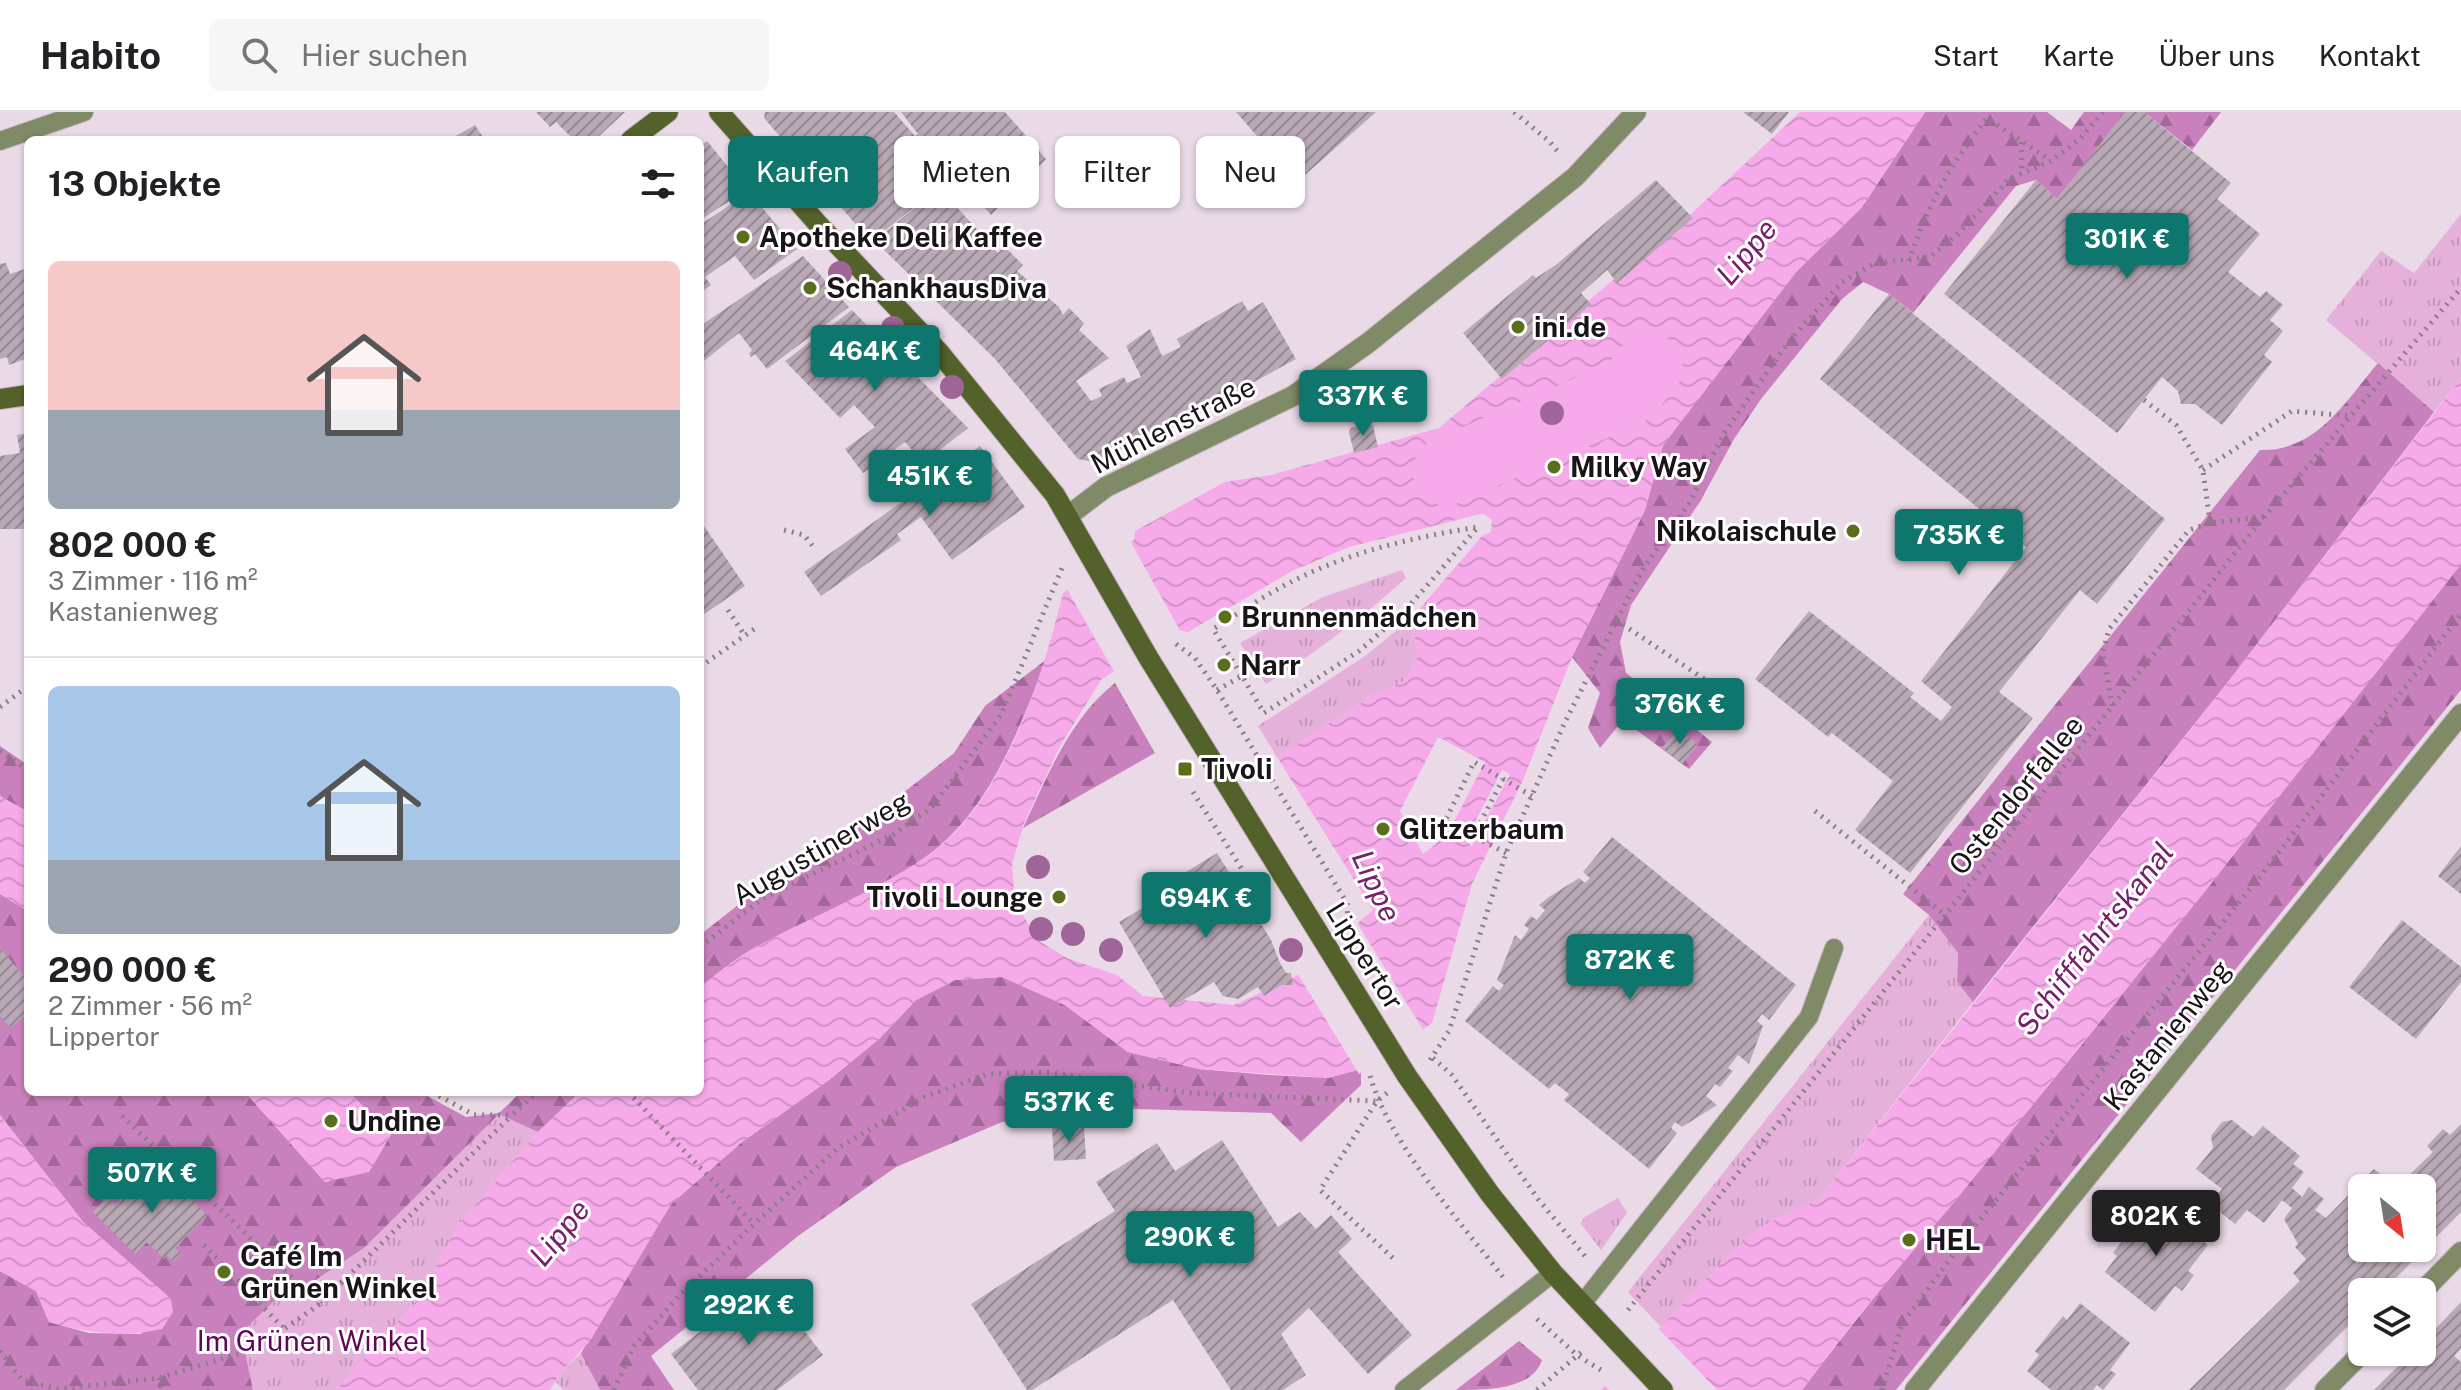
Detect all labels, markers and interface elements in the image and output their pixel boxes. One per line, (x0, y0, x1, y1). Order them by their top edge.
search box (209, 19, 769, 91)
text: Habito (40, 33, 161, 78)
icon: search (237, 33, 281, 77)
text: Hier suchen (301, 37, 468, 73)
text: Start (1933, 39, 1999, 72)
text: Karte (2043, 39, 2114, 72)
text: Über uns (2158, 39, 2275, 72)
text: Kontakt (2319, 39, 2421, 72)
chip: Kaufen (728, 136, 878, 208)
chip: Mieten (894, 136, 1039, 208)
chip: Filter (1055, 136, 1180, 208)
chip: Neu (1196, 136, 1305, 208)
icon: filters (636, 162, 680, 206)
text: 13 Objekte (48, 164, 221, 204)
water label: Lippe (1708, 211, 1784, 292)
pin: 301K € (2062, 213, 2192, 281)
place label: Apotheke Deli Kaffee (759, 220, 1043, 253)
text: 301K € (2084, 223, 2170, 254)
marker: Apotheke Deli Kaffee (734, 228, 752, 246)
place label: SchankhausDiva (826, 271, 1047, 304)
marker: SchankhausDiva (801, 279, 819, 297)
place label: ini.de (1534, 310, 1606, 343)
icon: home (292, 313, 436, 457)
marker: ini.de (1509, 318, 1527, 336)
pin: 464K € (810, 325, 940, 393)
text: 464K € (829, 335, 921, 366)
street label: Mühlenstraße (1085, 369, 1260, 480)
pin: 337K € (1298, 370, 1428, 438)
text: 337K € (1317, 380, 1409, 411)
pin: 451K € (865, 450, 995, 518)
place label: Milky Way (1570, 450, 1707, 483)
marker: Milky Way (1545, 458, 1563, 476)
text: 451K € (887, 460, 973, 491)
pin: 735K € (1894, 509, 2024, 577)
place label: Nikolaischule (1656, 514, 1837, 547)
text: 735K € (1913, 519, 2005, 550)
marker: Nikolaischule (1844, 522, 1862, 540)
text: 802 000 € (48, 525, 217, 565)
text: 3 Zimmer · 116 m² (48, 565, 257, 596)
text: Kastanienweg (48, 596, 219, 627)
place label: Brunnenmädchen (1241, 600, 1477, 633)
marker: Brunnenmädchen (1216, 608, 1234, 626)
place label: Narr (1240, 648, 1301, 681)
marker: Narr (1215, 656, 1233, 674)
pin: 376K € (1615, 678, 1745, 746)
text: 376K € (1634, 688, 1726, 719)
street label: Ostendorfallee (1942, 709, 2090, 881)
icon: home (292, 738, 436, 882)
place label: Tivoli (1201, 752, 1273, 785)
marker: Tivoli (1176, 760, 1194, 778)
street label: Augustinerweg (726, 784, 915, 912)
place label: Glitzerbaum (1399, 812, 1564, 845)
marker: Glitzerbaum (1374, 820, 1392, 838)
water label: Schifffahrtskanal (2008, 835, 2181, 1042)
water label: Lippe (1345, 844, 1409, 927)
pin: 694K € (1141, 872, 1271, 940)
place label: Tivoli Lounge (867, 880, 1043, 913)
text: 694K € (1160, 882, 1252, 913)
marker: Tivoli Lounge (1050, 888, 1068, 906)
street label: Lippertor (1320, 896, 1411, 1016)
pin: 872K € (1565, 934, 1695, 1002)
text: 872K € (1584, 944, 1676, 975)
text: 290 000 € (48, 950, 217, 990)
street label: Kastanienweg (2096, 953, 2237, 1116)
text: 2 Zimmer · 56 m² (48, 990, 252, 1021)
text: Lippertor (48, 1021, 160, 1052)
pin: 537K € (1004, 1076, 1134, 1144)
text: 537K € (1023, 1086, 1115, 1117)
place label: Undine (347, 1104, 441, 1137)
marker: Undine (322, 1112, 340, 1130)
pin: 507K € (87, 1147, 217, 1215)
text: 507K € (106, 1157, 198, 1188)
north arrow (2348, 1174, 2436, 1262)
map controls (2348, 1174, 2436, 1366)
pin: 802K € (2091, 1190, 2221, 1258)
water label: Lippe (522, 1192, 597, 1273)
text: 802K € (2110, 1200, 2202, 1231)
pin: 290K € (1125, 1211, 1255, 1279)
text: 290K € (1144, 1221, 1236, 1252)
place label: HEL (1925, 1223, 1981, 1256)
marker: HEL (1900, 1231, 1918, 1249)
place label: Café Im Grünen Winkel (240, 1239, 437, 1304)
marker: Café Im Grünen Winkel (215, 1263, 233, 1281)
button: layers (2348, 1278, 2436, 1366)
pin: 292K € (684, 1279, 814, 1347)
text: 292K € (703, 1289, 795, 1320)
park label: Im Grünen Winkel (197, 1324, 427, 1357)

